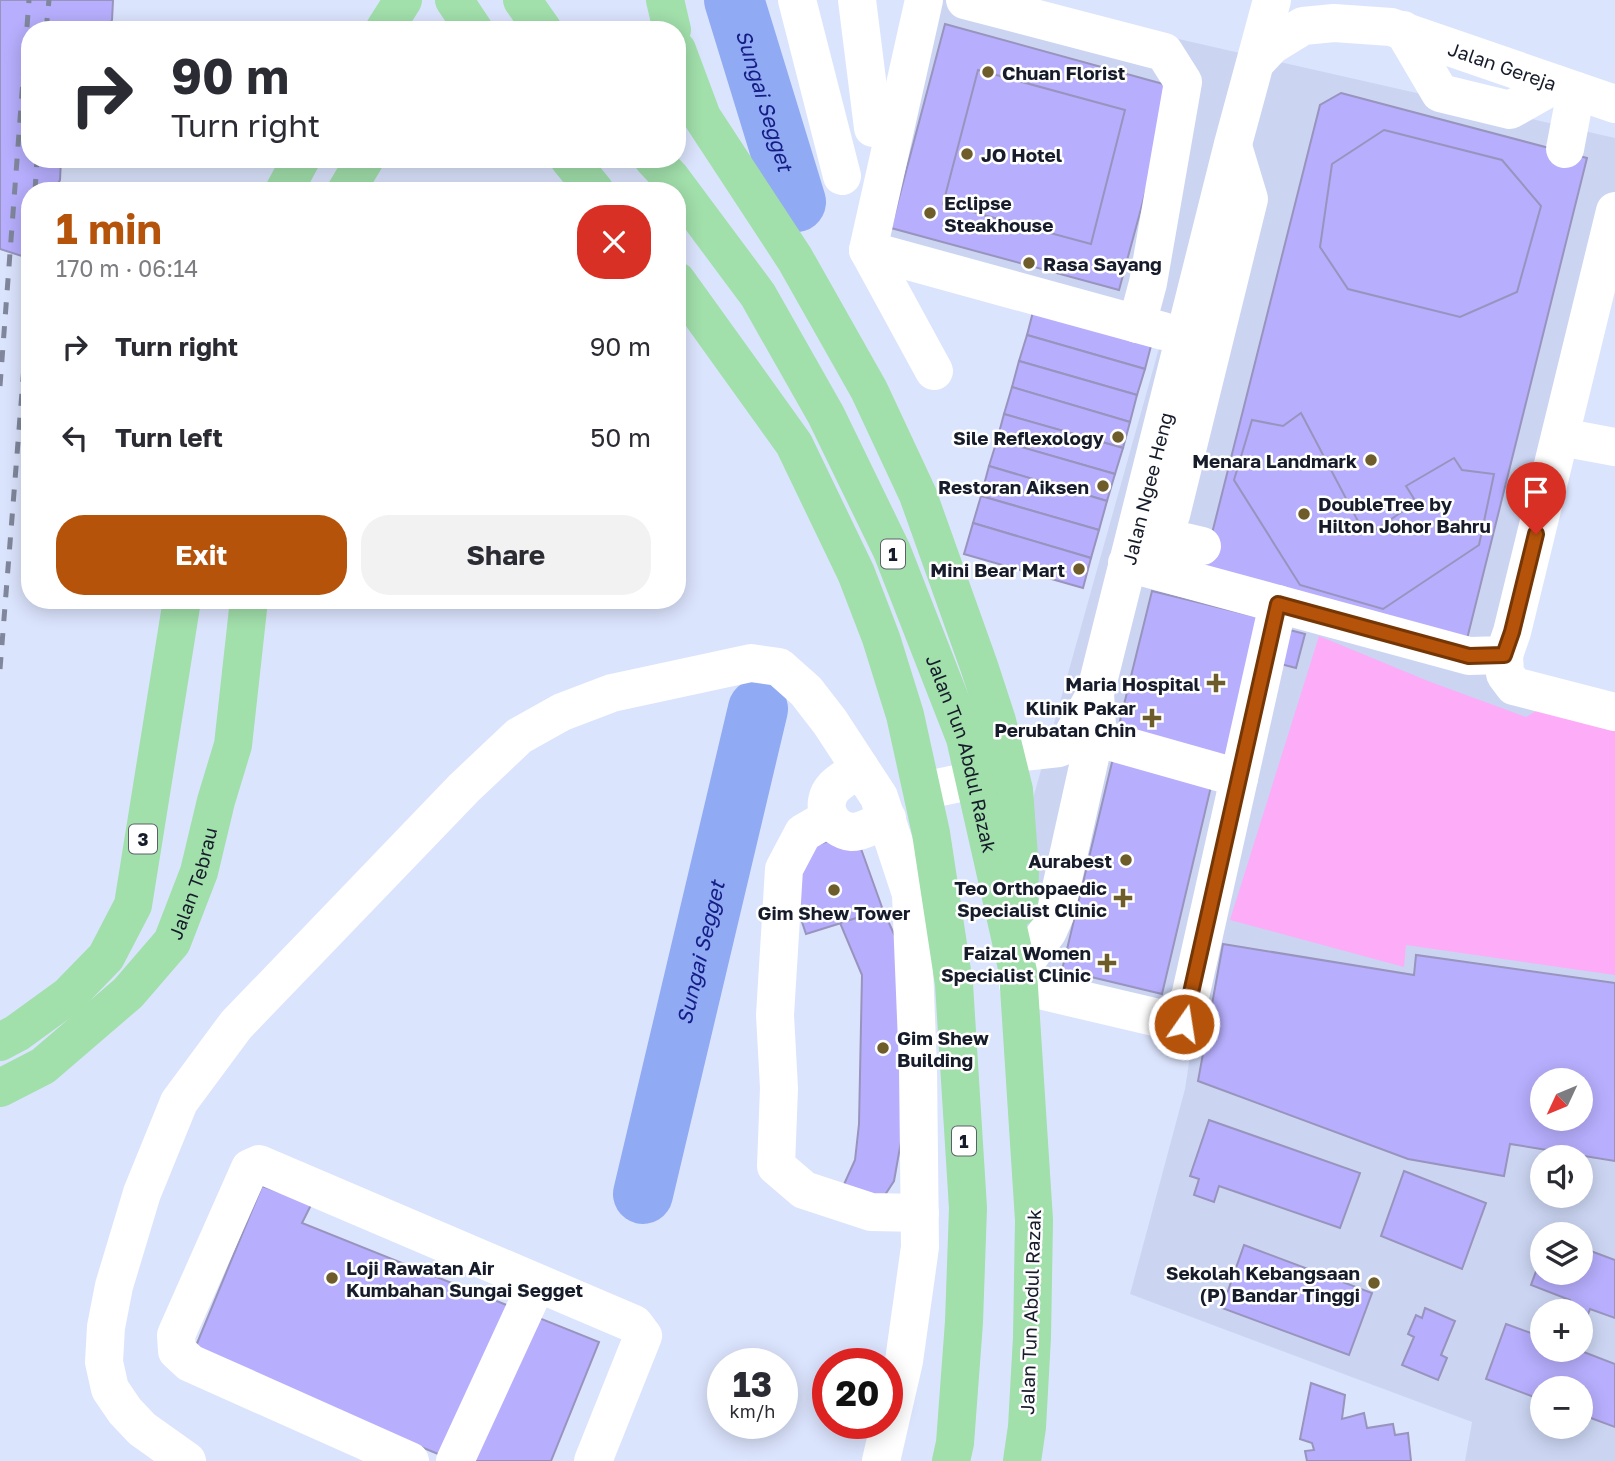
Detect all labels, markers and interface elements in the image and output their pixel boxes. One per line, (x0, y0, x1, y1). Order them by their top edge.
water label: Sungai Segget (731, 26, 800, 177)
street label: Jalan Gereja (1445, 36, 1560, 95)
text: 90 m (171, 46, 289, 105)
icon: right (56, 49, 147, 140)
place label: Chuan Florist (1002, 61, 1126, 84)
marker: Chuan Florist (980, 64, 996, 80)
text: Turn right (171, 106, 320, 144)
place label: JO Hotel (981, 143, 1062, 166)
marker: JO Hotel (959, 146, 975, 162)
place label: Eclipse Steakhouse (944, 191, 1053, 236)
text: 1 min (56, 203, 162, 253)
button: close (577, 205, 651, 279)
marker: Eclipse Steakhouse (922, 205, 938, 221)
place label: Rasa Sayang (1043, 252, 1162, 275)
text: 170 m · 06:14 (56, 254, 198, 282)
marker: Rasa Sayang (1021, 255, 1037, 271)
icon: right (56, 328, 94, 366)
text: Turn right (115, 331, 238, 362)
text: 90 m (590, 331, 651, 362)
street label: Jalan Ngee Heng (1116, 410, 1177, 567)
icon: left (56, 419, 94, 457)
text: Turn left (115, 422, 223, 453)
text: 50 m (590, 422, 651, 453)
place label: Sile Reflexology (953, 426, 1105, 449)
marker: Sile Reflexology (1110, 429, 1126, 445)
place label: Menara Landmark (1192, 449, 1357, 472)
marker: Menara Landmark (1363, 452, 1379, 468)
pin (1506, 462, 1566, 534)
icon: arrive (1517, 473, 1555, 511)
place label: Restoran Aiksen (938, 475, 1089, 498)
marker: Restoran Aiksen (1095, 478, 1111, 494)
place label: DoubleTree by Hilton Johor Bahru (1318, 492, 1491, 537)
marker: DoubleTree by Hilton Johor Bahru (1296, 506, 1312, 522)
button: Exit (56, 515, 347, 595)
button: Share (361, 515, 651, 595)
road number: 1 (881, 540, 905, 568)
place label: Mini Bear Mart (930, 558, 1065, 581)
marker: Mini Bear Mart (1071, 561, 1087, 577)
street label: Jalan Tun Abdul Razak (922, 651, 1002, 855)
place label: Maria Hospital (1065, 672, 1200, 695)
marker: Maria Hospital (1206, 673, 1226, 693)
place label: Klinik Pakar Perubatan Chin (994, 696, 1137, 741)
marker: Klinik Pakar Perubatan Chin (1142, 708, 1162, 728)
road number: 3 (129, 824, 157, 854)
street label: Jalan Tebrau (163, 825, 221, 943)
place label: Aurabest (1028, 849, 1112, 872)
marker: Aurabest (1118, 852, 1134, 868)
water label: Sungai Segget (671, 876, 730, 1027)
place label: Teo Orthopaedic Specialist Clinic (954, 876, 1107, 921)
marker: Gim Shew Tower (826, 882, 842, 898)
marker: Teo Orthopaedic Specialist Clinic (1113, 888, 1133, 908)
place label: Gim Shew Tower (758, 901, 911, 924)
place label: Faizal Women Specialist Clinic (941, 941, 1091, 986)
marker: Faizal Women Specialist Clinic (1097, 953, 1117, 973)
position arrow (1147, 987, 1221, 1061)
place label: Gim Shew Building (897, 1026, 989, 1071)
marker: Gim Shew Building (875, 1040, 891, 1056)
north arrow (1530, 1068, 1592, 1130)
map controls (1530, 1068, 1593, 1439)
road number: 1 (952, 1126, 976, 1156)
button: sound (1530, 1145, 1593, 1208)
street label: Jalan Tun Abdul Razak (1015, 1209, 1045, 1415)
button: layers (1530, 1222, 1593, 1285)
place label: Loji Rawatan Air Kumbahan Sungai Segget (346, 1256, 583, 1301)
place label: Sekolah Kebangsaan (P) Bandar Tinggi (1166, 1261, 1360, 1306)
marker: Loji Rawatan Air Kumbahan Sungai Segget (324, 1270, 340, 1286)
marker: Sekolah Kebangsaan (P) Bandar Tinggi (1366, 1275, 1382, 1291)
button: + (1530, 1299, 1593, 1362)
speed limit sign: 20 (812, 1348, 903, 1439)
text: 13 (733, 1363, 772, 1405)
button: − (1530, 1376, 1593, 1439)
text: km/h (730, 1400, 775, 1422)

